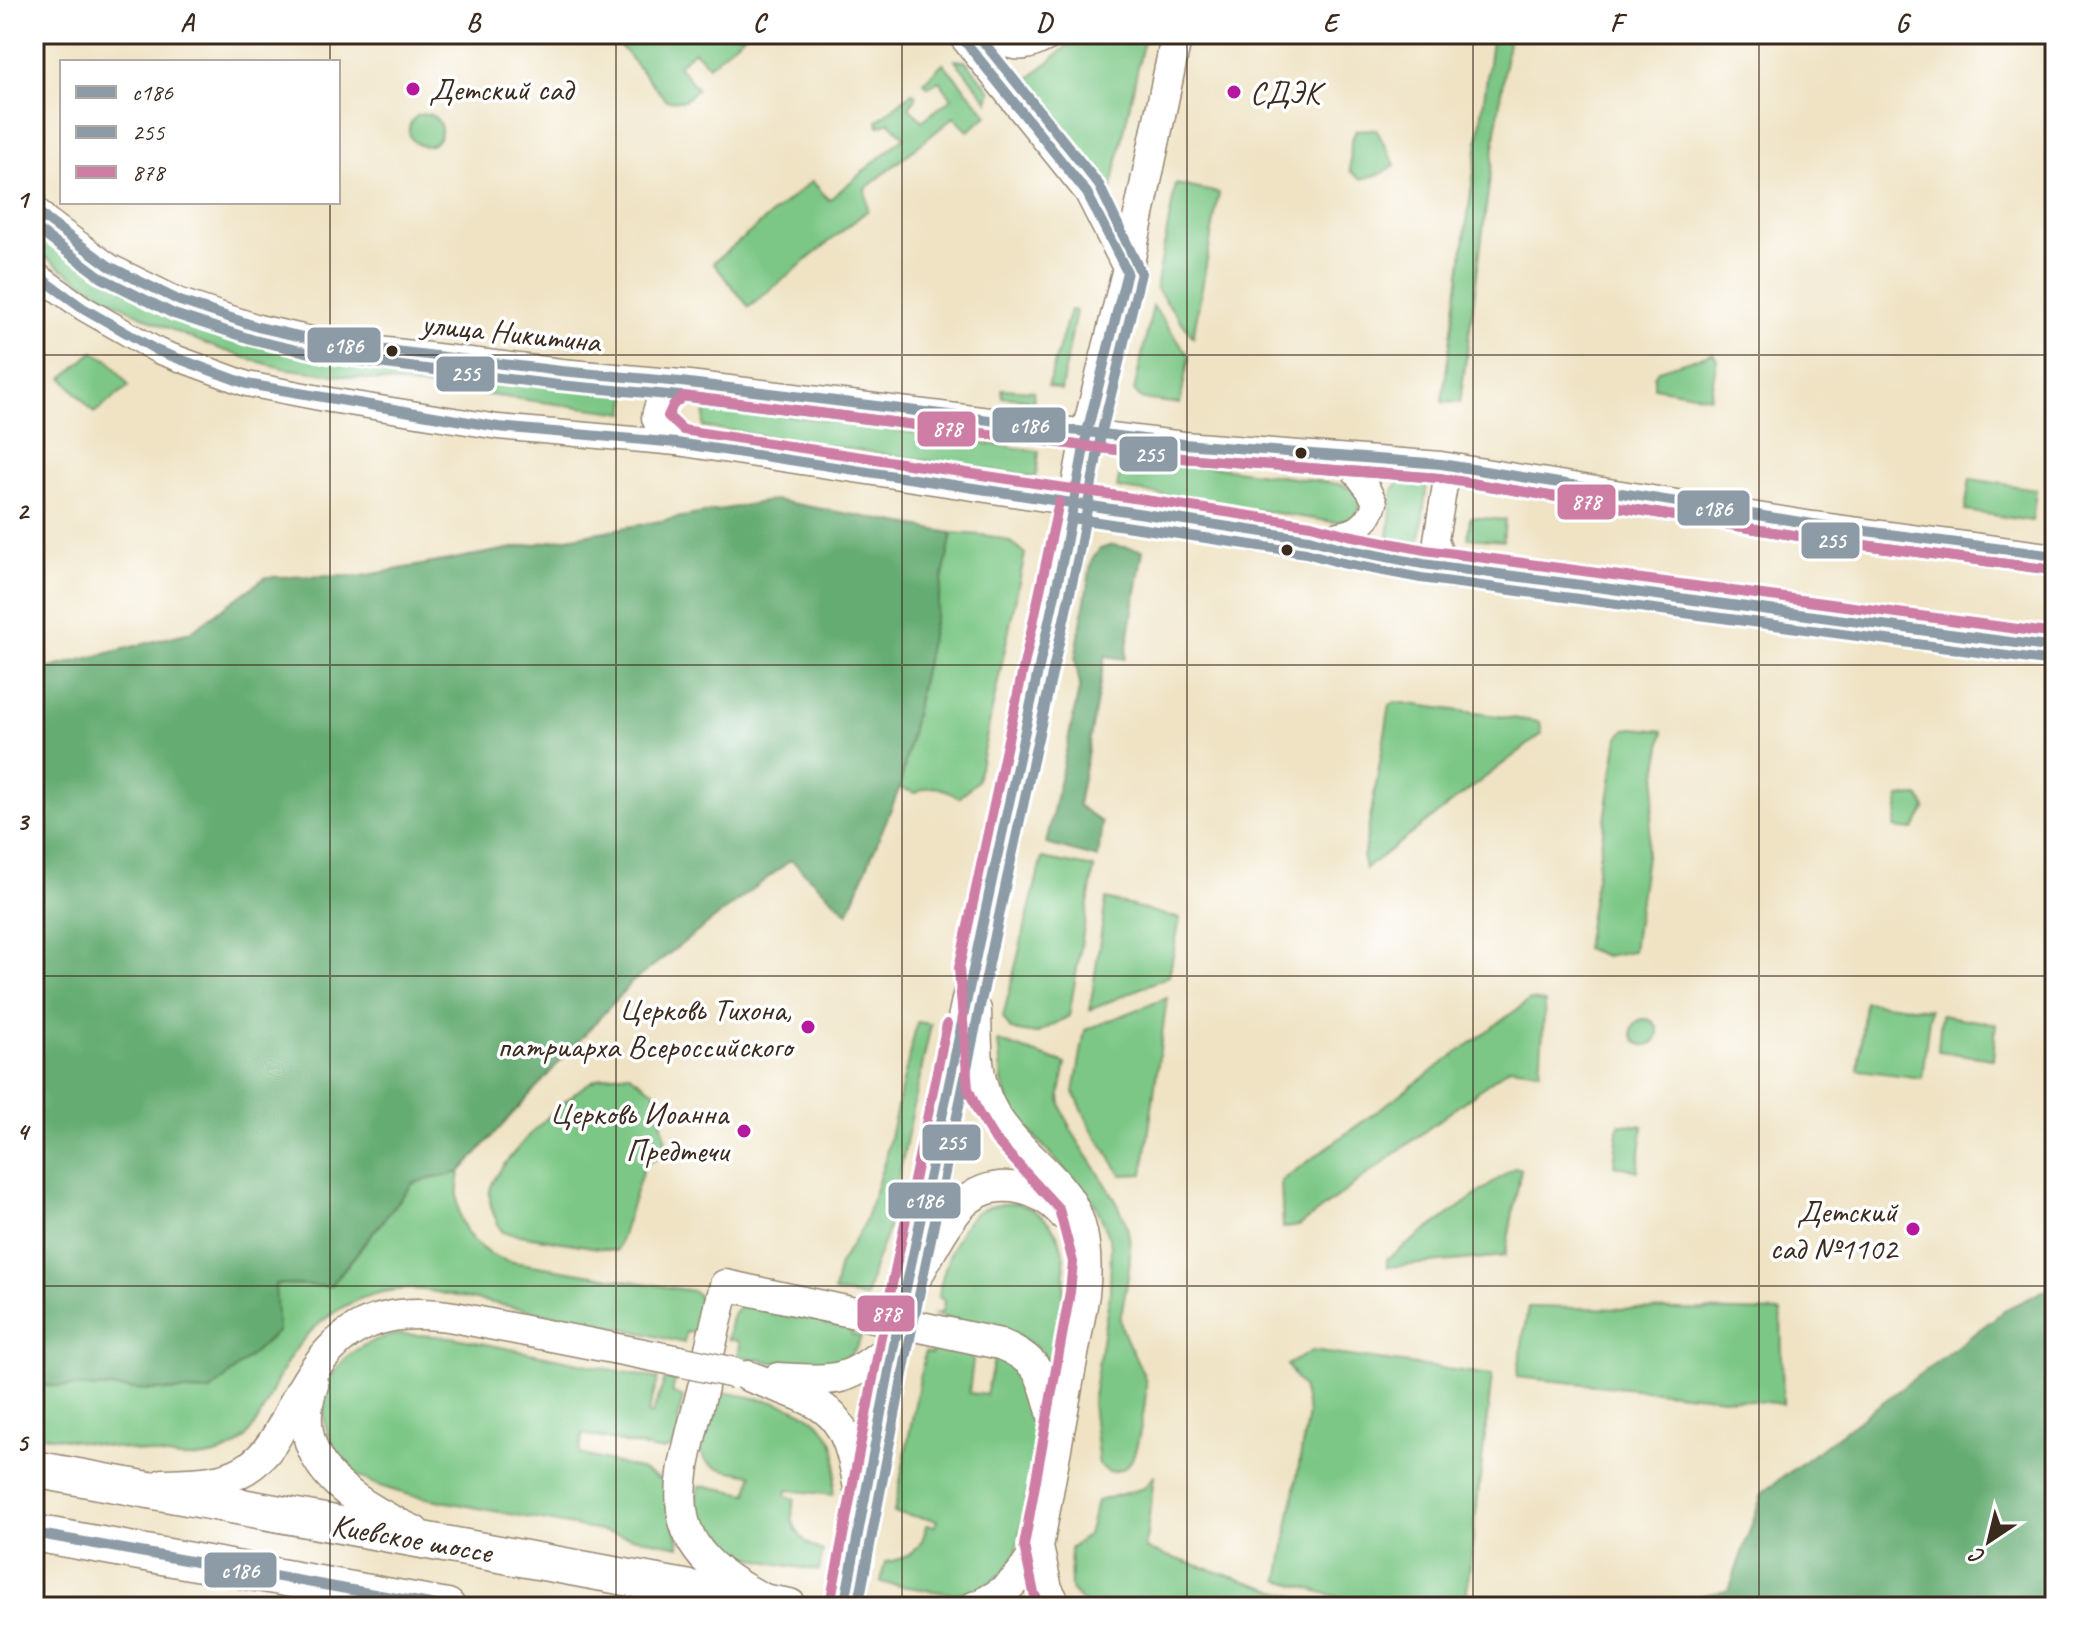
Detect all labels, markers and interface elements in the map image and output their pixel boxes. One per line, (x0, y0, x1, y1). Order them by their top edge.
text: A (180, 6, 195, 39)
text: B (466, 6, 482, 39)
text: C (753, 6, 769, 39)
text: D (1036, 6, 1054, 39)
text: E (1323, 6, 1341, 39)
text: F (1610, 6, 1628, 39)
text: G (1896, 6, 1912, 39)
legend (60, 60, 340, 204)
place label: Детский сад (429, 69, 575, 110)
place label: СДЭК (1250, 72, 1326, 113)
text: с186 (132, 77, 174, 107)
marker: Детский сад (404, 80, 422, 98)
marker: СДЭК (1225, 83, 1243, 101)
text: 255 (132, 117, 166, 147)
text: 878 (132, 157, 167, 187)
text: 1 (16, 183, 31, 216)
street label: улица Никитина (418, 303, 604, 362)
line badge: с186 (306, 326, 382, 364)
text: с186 (325, 332, 365, 360)
unlabelled marker (384, 343, 400, 359)
line badge: 255 (435, 355, 496, 393)
text: 255 (451, 360, 482, 388)
line badge: с186 (991, 406, 1067, 444)
line badge: 878 (916, 410, 977, 448)
text: с186 (1010, 412, 1050, 440)
text: 878 (932, 415, 965, 443)
line badge: 255 (1118, 435, 1179, 473)
text: 255 (1135, 441, 1166, 469)
unlabelled marker (1293, 445, 1309, 461)
line badge: 878 (1556, 483, 1617, 521)
text: 878 (1571, 488, 1604, 516)
line badge: с186 (1676, 489, 1751, 527)
text: 2 (16, 494, 30, 527)
text: с186 (1694, 495, 1734, 523)
line badge: 255 (1800, 521, 1861, 560)
text: 255 (1817, 527, 1848, 555)
unlabelled marker (1279, 542, 1295, 558)
text: 3 (16, 805, 30, 838)
place label: Церковь Тихона, патриарха Всероссийского (497, 989, 796, 1067)
marker: Церковь Тихона, патриарха Всероссийского (799, 1018, 817, 1036)
place label: Церковь Иоанна Предтечи (549, 1093, 731, 1171)
text: 4 (16, 1115, 31, 1148)
marker: Церковь Иоанна Предтечи (735, 1122, 753, 1140)
line badge: 255 (921, 1123, 982, 1162)
text: 255 (937, 1129, 968, 1157)
line badge: с186 (887, 1181, 962, 1220)
text: с186 (905, 1187, 945, 1215)
place label: Детский сад №1102 (1770, 1191, 1900, 1269)
marker: Детский сад №1102 (1904, 1220, 1922, 1238)
line badge: 878 (856, 1294, 916, 1333)
text: 878 (871, 1300, 904, 1328)
text: 5 (16, 1426, 30, 1459)
north arrow (1949, 1501, 2029, 1581)
street label: Киевское шоссе (329, 1504, 498, 1573)
text: С (1963, 1540, 1991, 1571)
line badge: с186 (203, 1551, 278, 1589)
text: с186 (221, 1557, 261, 1585)

